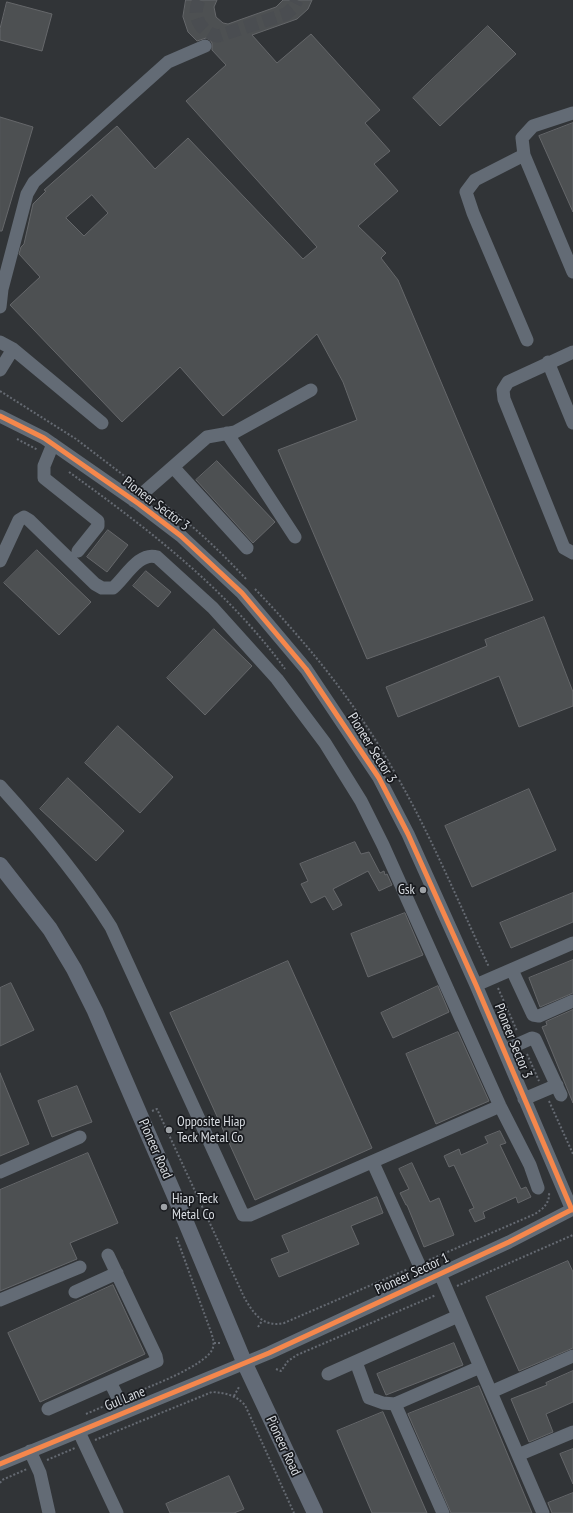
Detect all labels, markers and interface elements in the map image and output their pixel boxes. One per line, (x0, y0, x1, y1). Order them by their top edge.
street label: Pioneer Sector 3 (119, 473, 193, 535)
street label: Pioneer Sector 3 (344, 710, 400, 786)
place label: Gsk (398, 882, 415, 898)
marker: Gsk (418, 885, 428, 895)
street label: Pioneer Sector 3 (490, 1001, 536, 1081)
place label: Opposite Hiap Teck Metal Co (177, 1114, 245, 1146)
street label: Pioneer Road (134, 1116, 176, 1182)
marker: Opposite Hiap Teck Metal Co (164, 1125, 174, 1135)
place label: Hiap Teck Metal Co (172, 1191, 218, 1224)
marker: Hiap Teck Metal Co (159, 1202, 169, 1212)
street label: Pioneer Sector 1 (372, 1250, 452, 1298)
street label: Gul Lane (102, 1383, 148, 1415)
street label: Pioneer Road (262, 1414, 304, 1478)

